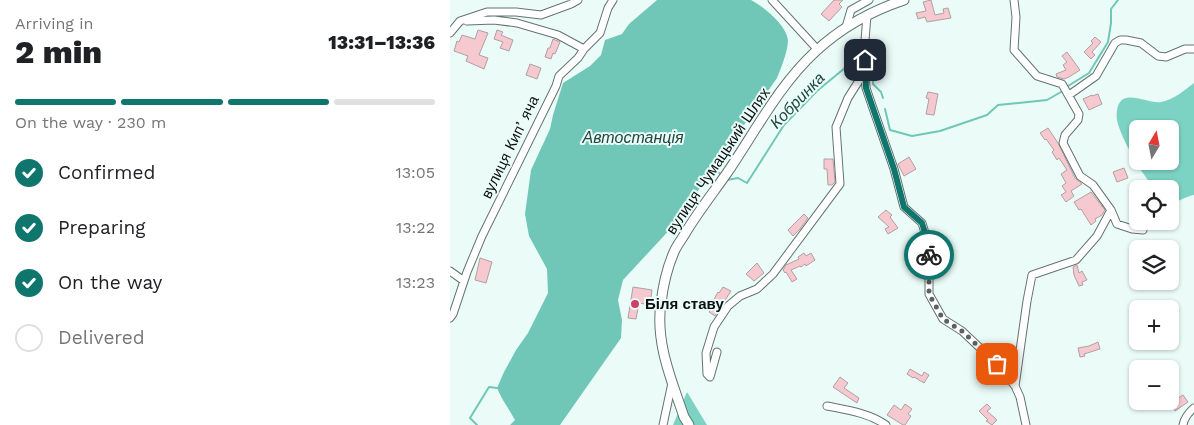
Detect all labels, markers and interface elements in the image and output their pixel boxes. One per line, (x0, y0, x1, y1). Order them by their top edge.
text: Arriving in (15, 14, 93, 33)
text: 13:31–13:36 (328, 31, 435, 54)
text: 2 min (15, 33, 102, 71)
pin (844, 39, 886, 81)
icon: home (851, 46, 879, 74)
water label: Кобринка (766, 68, 829, 132)
street label: вулиця Чумацький Шлях (662, 84, 774, 238)
street label: вулиця Кипʼяча (477, 92, 543, 201)
text: On the way · 230 m (15, 113, 166, 132)
north arrow (1129, 120, 1179, 170)
map controls (1129, 120, 1179, 410)
water label: Автостанція (582, 128, 684, 147)
icon: check (15, 159, 43, 187)
text: Confirmed (58, 161, 155, 184)
text: 13:05 (395, 163, 435, 182)
button: locate (1129, 180, 1179, 230)
icon: check (15, 214, 43, 242)
text: Preparing (58, 216, 145, 239)
text: 13:22 (396, 218, 435, 237)
courier (904, 230, 954, 280)
button: layers (1129, 240, 1179, 290)
icon: bike (915, 241, 943, 269)
icon: check (15, 269, 43, 297)
text: On the way (58, 271, 162, 294)
text: 13:23 (396, 273, 435, 292)
place label: Біля ставу (645, 295, 724, 313)
marker: Біля ставу (629, 298, 641, 310)
button: + (1129, 300, 1179, 350)
text: Delivered (58, 326, 145, 349)
pin (976, 343, 1018, 385)
icon: bag (983, 350, 1011, 378)
button: − (1129, 360, 1179, 410)

